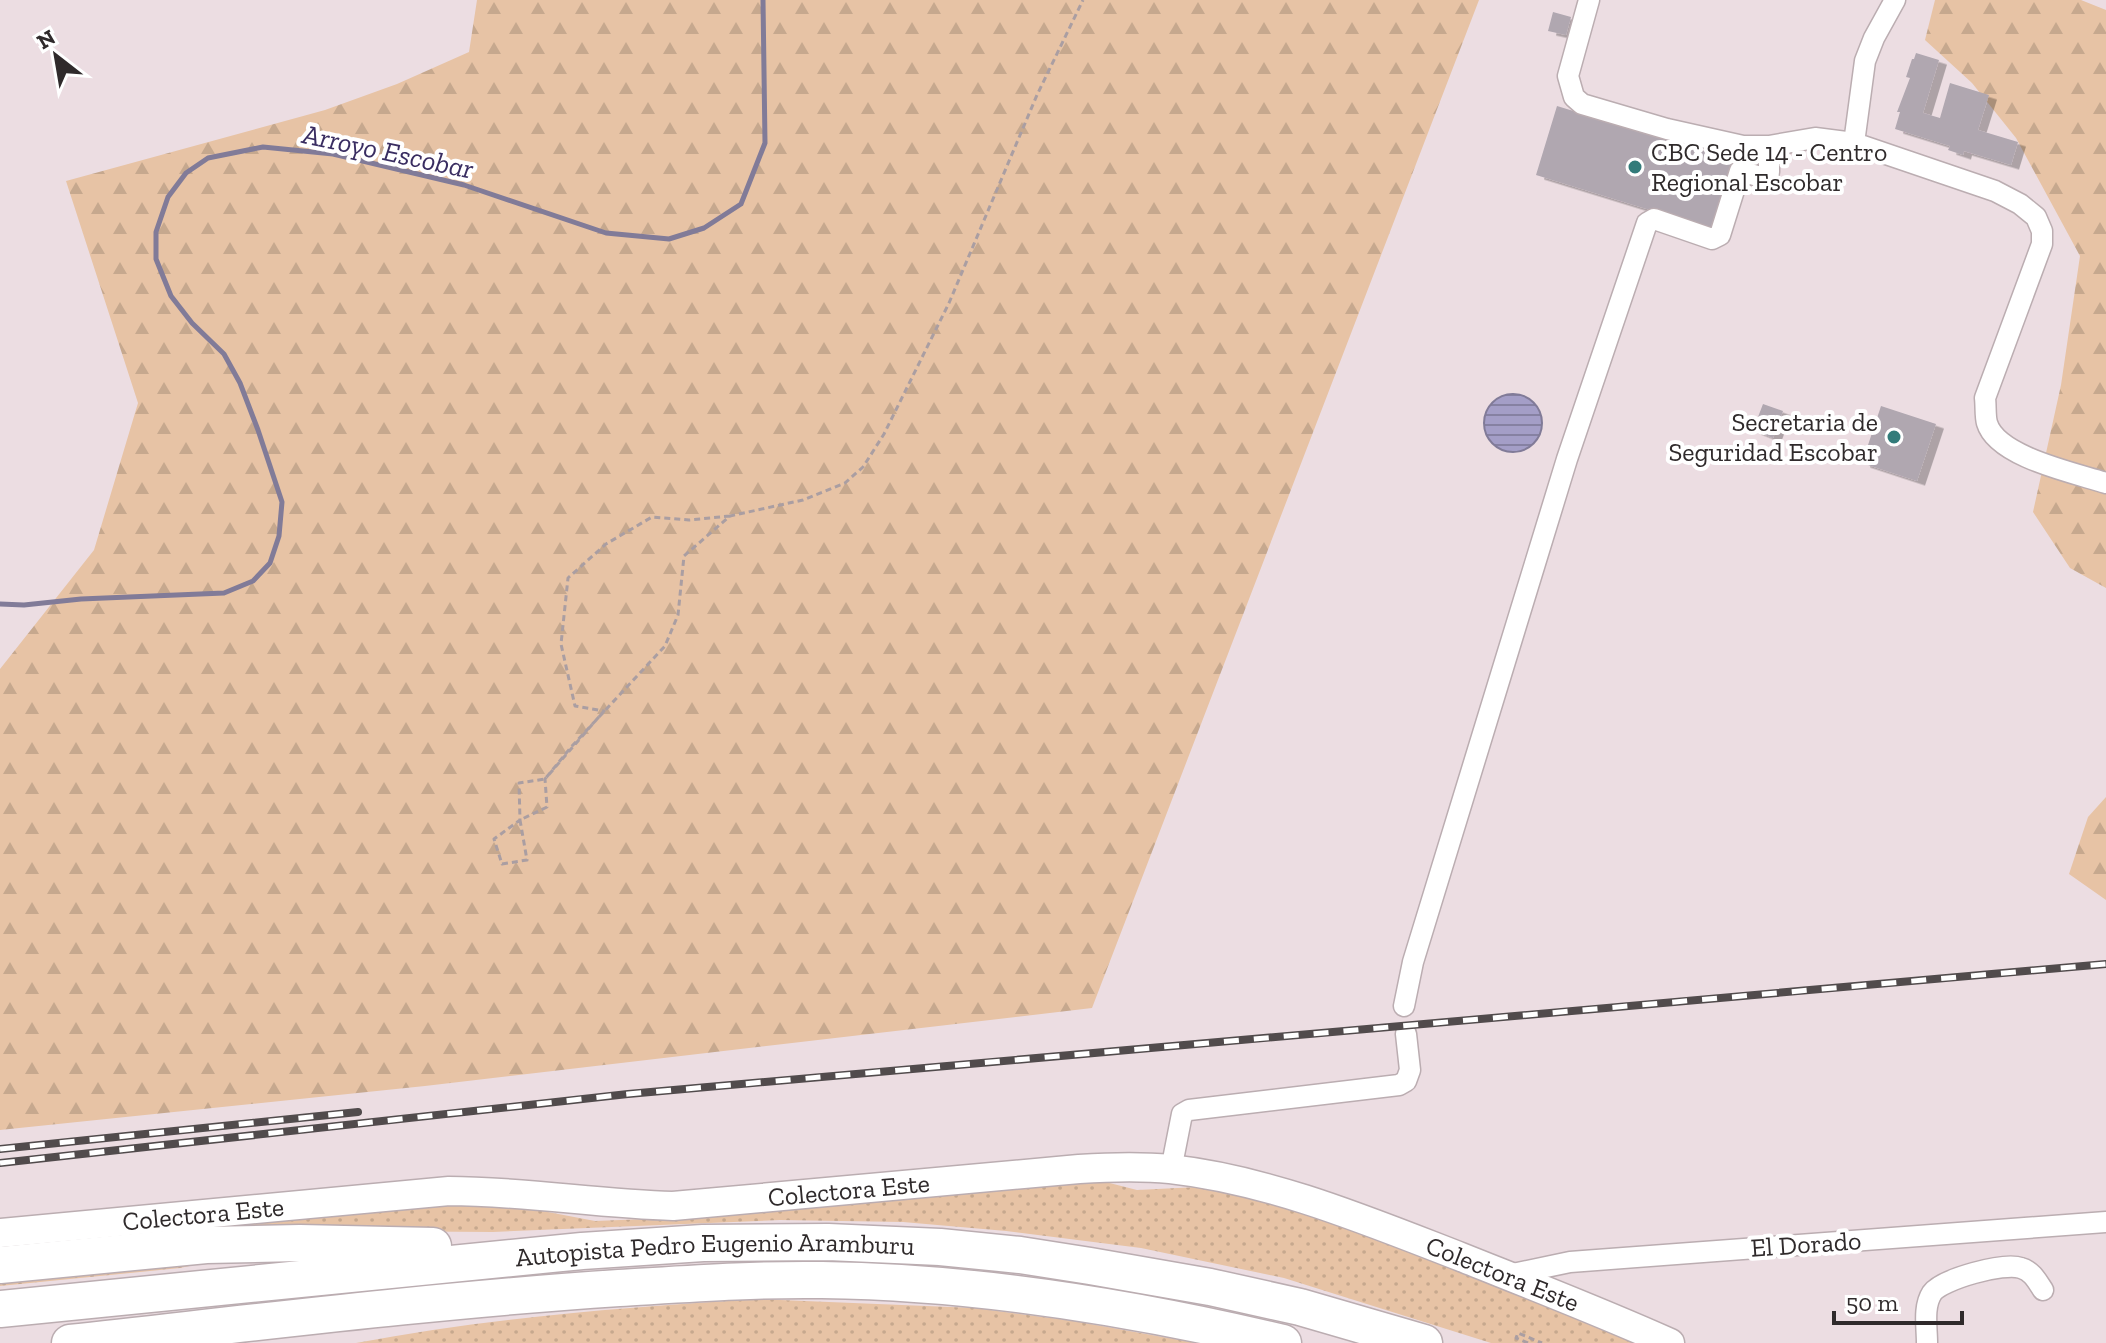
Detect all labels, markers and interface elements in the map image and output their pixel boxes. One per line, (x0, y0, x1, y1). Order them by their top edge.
north arrow (16, 16, 96, 96)
text: N (32, 23, 60, 55)
water label: Arroyo Escobar (299, 117, 477, 186)
place label: CBC Sede 14 - Centro Regional Escobar (1651, 136, 1887, 198)
marker: CBC Sede 14 - Centro Regional Escobar (1626, 158, 1644, 176)
place label: Secretaria de Seguridad Escobar (1668, 406, 1878, 468)
marker: Secretaria de Seguridad Escobar (1885, 428, 1903, 446)
street label: Colectora Este (766, 1167, 931, 1213)
street label: Colectora Este (121, 1191, 285, 1237)
street label: El Dorado (1750, 1224, 1862, 1264)
street label: Autopista Pedro Eugenio Aramburu (514, 1226, 916, 1274)
street label: Colectora Este (1421, 1229, 1584, 1319)
scale bar (1834, 1275, 1962, 1325)
text: 50 m (1846, 1288, 1899, 1317)

